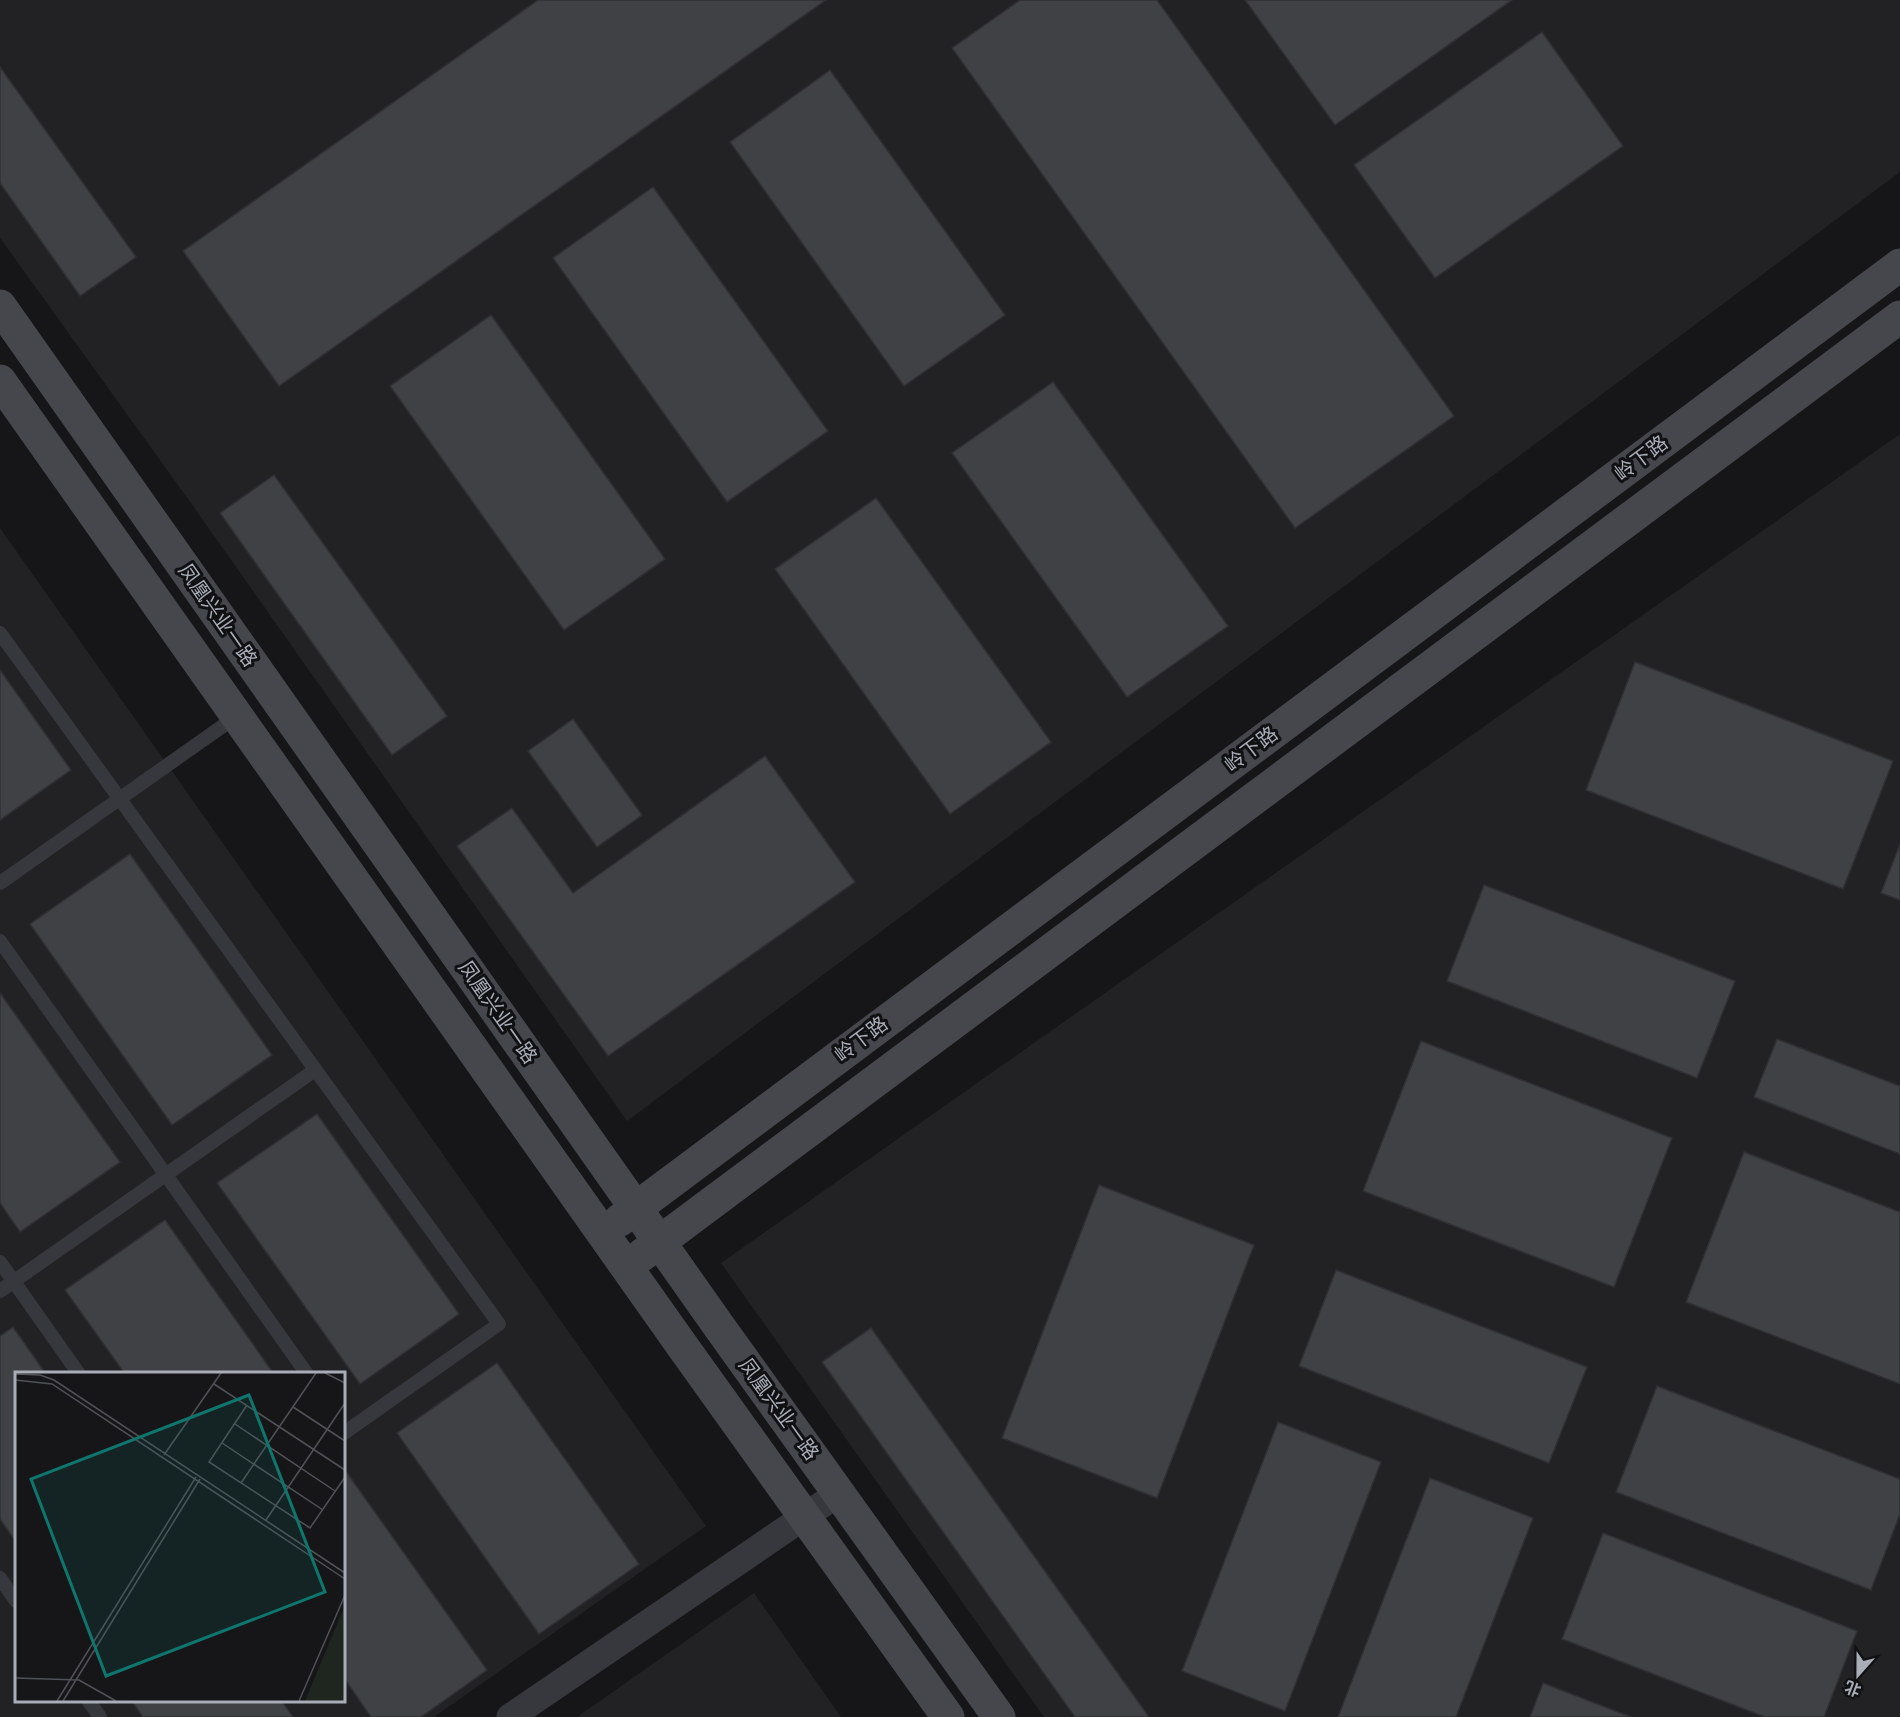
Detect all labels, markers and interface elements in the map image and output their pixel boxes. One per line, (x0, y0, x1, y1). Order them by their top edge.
street label: 岭下路 (1610, 430, 1672, 486)
street label: 凤凰兴业一路 (174, 559, 262, 671)
street label: 岭下路 (1220, 721, 1282, 777)
street label: 凤凰兴业一路 (454, 956, 542, 1068)
street label: 岭下路 (830, 1011, 892, 1067)
street label: 凤凰兴业一路 (734, 1353, 824, 1465)
inset map (15, 1372, 345, 1702)
north arrow (1828, 1645, 1888, 1705)
text: 北 (1842, 1677, 1864, 1700)

